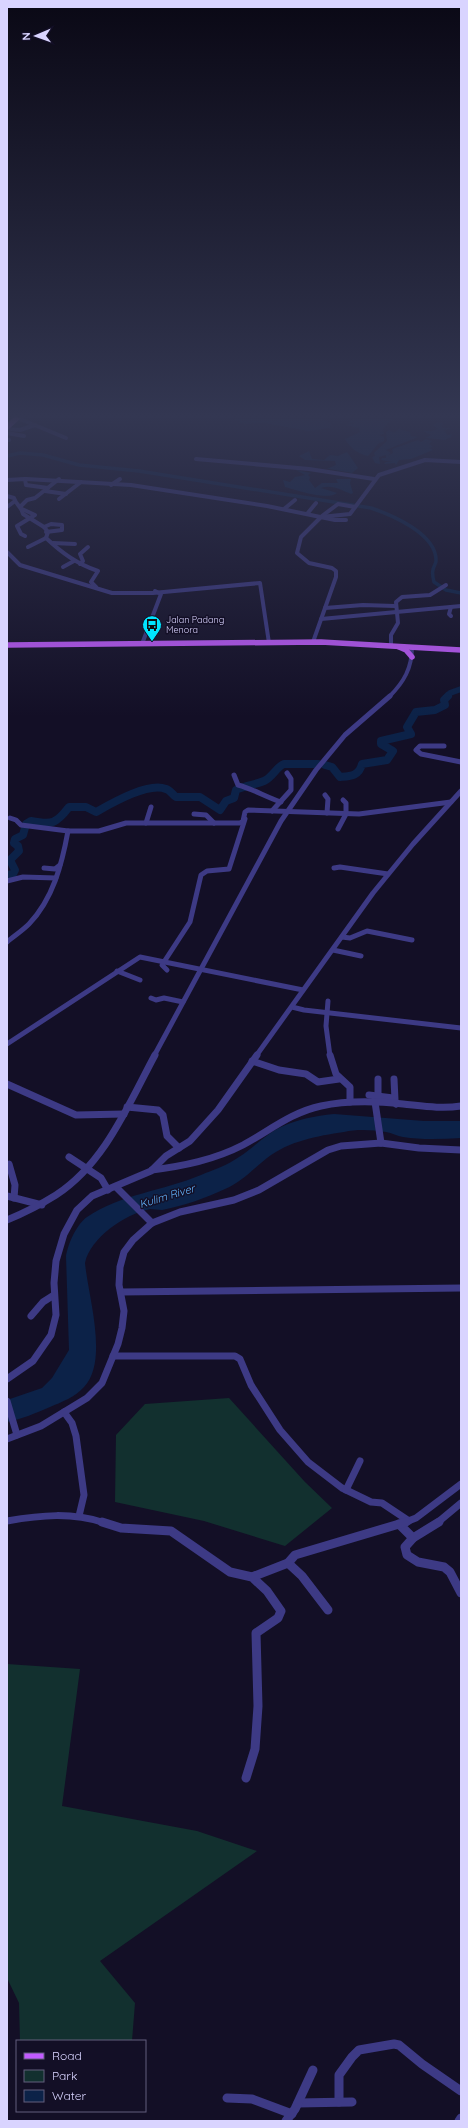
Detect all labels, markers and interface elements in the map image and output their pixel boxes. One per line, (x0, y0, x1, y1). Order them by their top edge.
north arrow (16, 16, 56, 56)
text: N (19, 32, 33, 41)
bus stop icon: Jalan Padang Menora (141, 614, 163, 642)
place label: Jalan Padang Menora (166, 614, 224, 635)
water label: Kulim River (137, 1180, 198, 1211)
legend (16, 2040, 146, 2112)
text: Road (52, 2048, 82, 2063)
text: Park (52, 2068, 77, 2083)
text: Water (52, 2088, 87, 2103)

